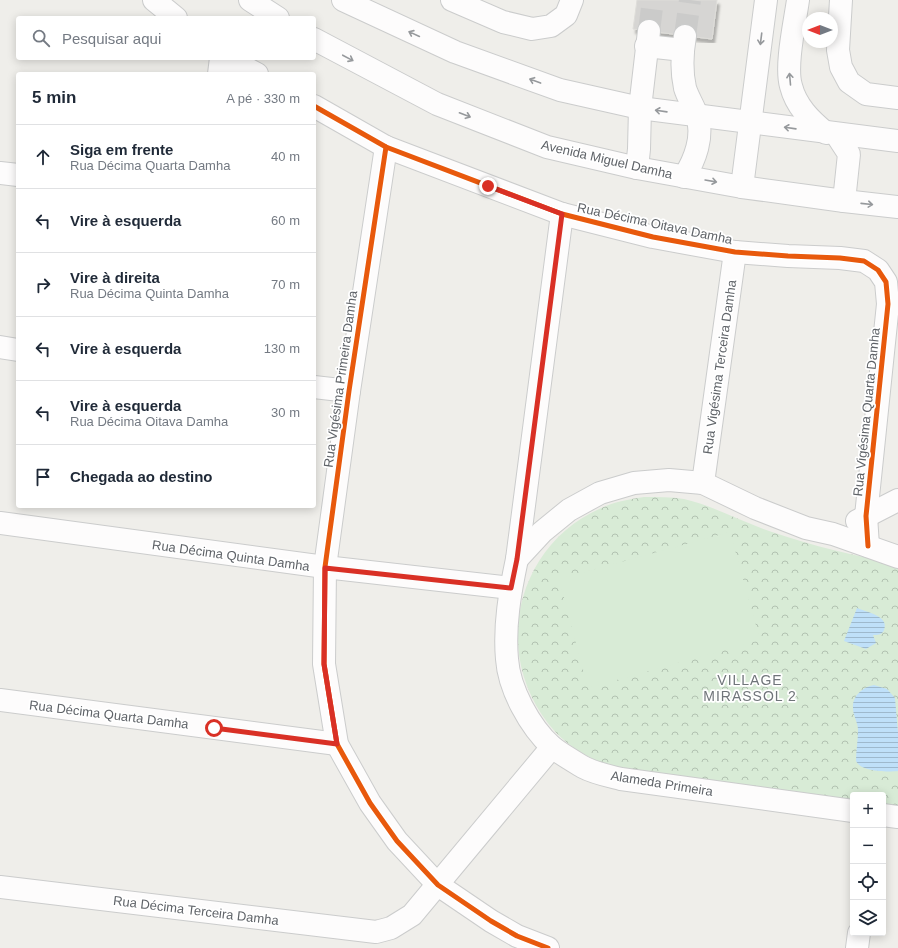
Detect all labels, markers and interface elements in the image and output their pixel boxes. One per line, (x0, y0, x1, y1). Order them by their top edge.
north arrow (802, 12, 838, 48)
search box (16, 16, 316, 60)
icon: search (30, 27, 52, 49)
text: Pesquisar aqui (62, 30, 161, 47)
one-way arrow (408, 30, 420, 37)
one-way arrow (757, 32, 765, 45)
one-way arrow (342, 55, 354, 62)
one-way arrow (786, 73, 793, 86)
one-way arrow (528, 77, 541, 84)
text: 5 min (32, 88, 76, 107)
text: A pé · 330 m (226, 91, 300, 106)
one-way arrow (655, 107, 668, 115)
one-way arrow (458, 111, 470, 119)
one-way arrow (784, 124, 797, 132)
street label: Avenida Miguel Damha (540, 137, 675, 182)
text: Siga em frente (70, 141, 173, 158)
icon: ahead (32, 146, 54, 168)
text: 40 m (271, 149, 300, 164)
text: Rua Décima Quarta Damha (70, 158, 230, 173)
route end (479, 177, 497, 195)
one-way arrow (704, 178, 717, 186)
street label: Rua Décima Oitava Damha (576, 200, 735, 247)
one-way arrow (860, 200, 873, 207)
icon: left (32, 210, 54, 232)
text: Vire à esquerda (70, 212, 181, 229)
text: 60 m (271, 213, 300, 228)
text: Vire à direita (70, 269, 160, 286)
icon: right (32, 274, 54, 296)
text: 70 m (271, 277, 300, 292)
street label: Rua Vigésima Terceira Damha (700, 278, 739, 455)
text: Rua Décima Quinta Damha (70, 286, 229, 301)
street label: Rua Vigésima Primeira Damha (321, 289, 360, 468)
street label: Rua Vigésima Quarta Damha (850, 326, 883, 497)
icon: left (32, 338, 54, 360)
text: Vire à esquerda (70, 340, 181, 357)
text: 130 m (264, 341, 300, 356)
text: Vire à esquerda (70, 397, 181, 414)
icon: left (32, 402, 54, 424)
text: 30 m (271, 405, 300, 420)
text: Rua Décima Oitava Damha (70, 414, 228, 429)
icon: arrive (32, 466, 54, 488)
text: Chegada ao destino (70, 468, 213, 485)
street label: Rua Décima Quinta Damha (151, 537, 311, 574)
district label: VILLAGE MIRASSOL 2 (703, 672, 797, 704)
street label: Rua Décima Quarta Damha (28, 697, 190, 732)
route start (205, 719, 223, 737)
street label: Alameda Primeira (610, 768, 715, 799)
map controls (850, 792, 886, 936)
button: + (850, 792, 886, 828)
button: − (850, 828, 886, 864)
button: locate (850, 864, 886, 900)
street label: Rua Décima Terceira Damha (112, 893, 280, 928)
button: layers (850, 900, 886, 936)

